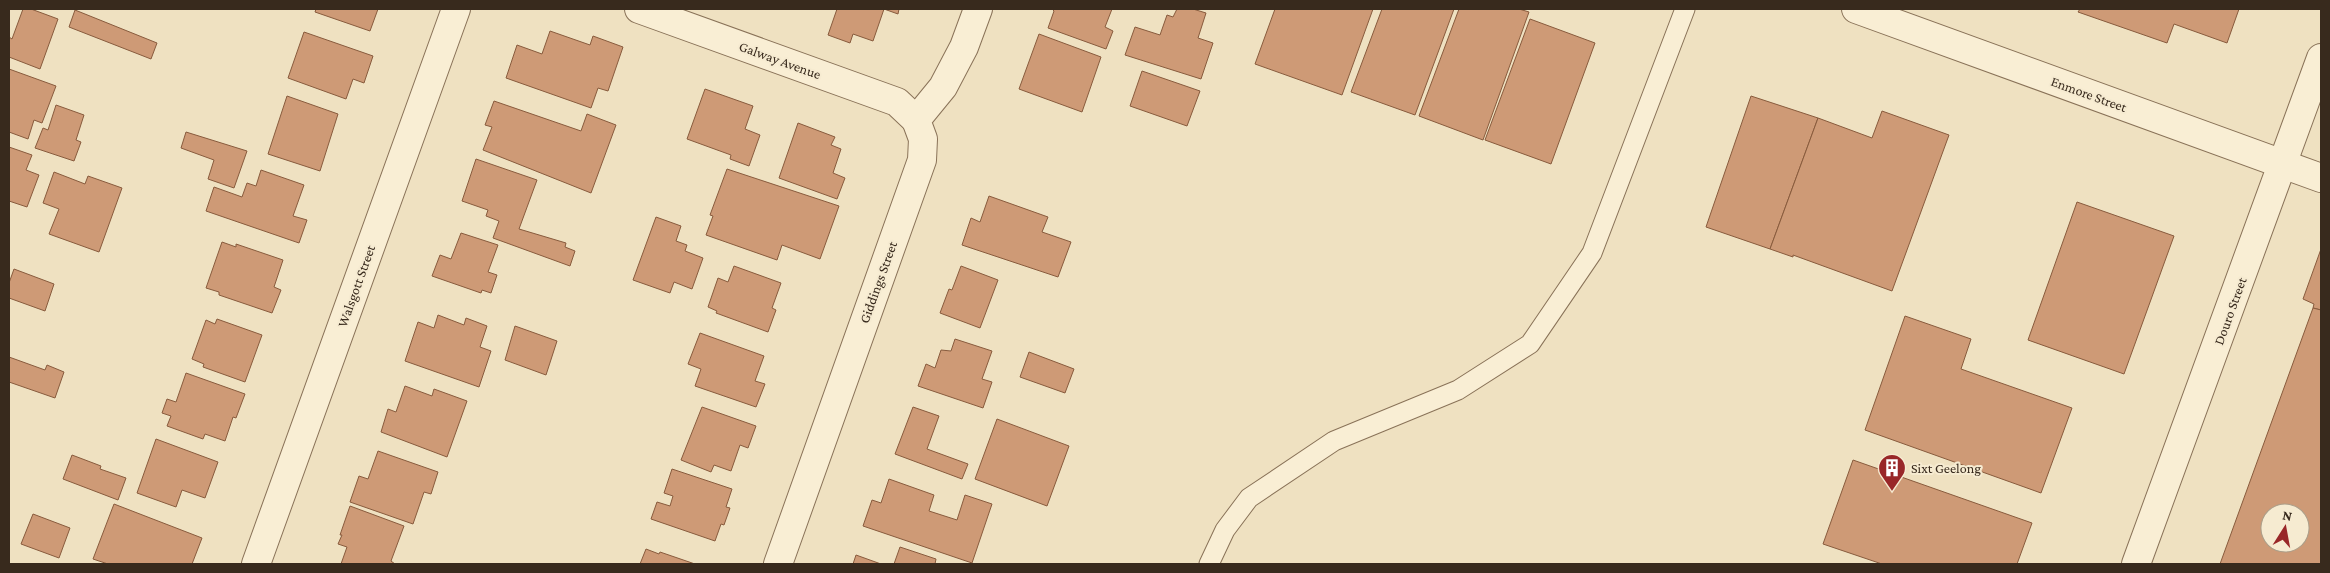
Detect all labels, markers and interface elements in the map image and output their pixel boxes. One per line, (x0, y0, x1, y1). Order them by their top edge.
street label: Galway Avenue (737, 38, 823, 82)
street label: Enmore Street (2049, 73, 2129, 115)
street label: Giddings Street (856, 238, 900, 325)
street label: Walsgott Street (334, 242, 378, 329)
street label: Douro Street (2210, 275, 2250, 347)
building icon: Sixt Geelong (1877, 453, 1907, 492)
place label: Sixt Geelong (1911, 460, 1981, 476)
north arrow (2260, 503, 2310, 553)
text: N (2281, 506, 2294, 524)

